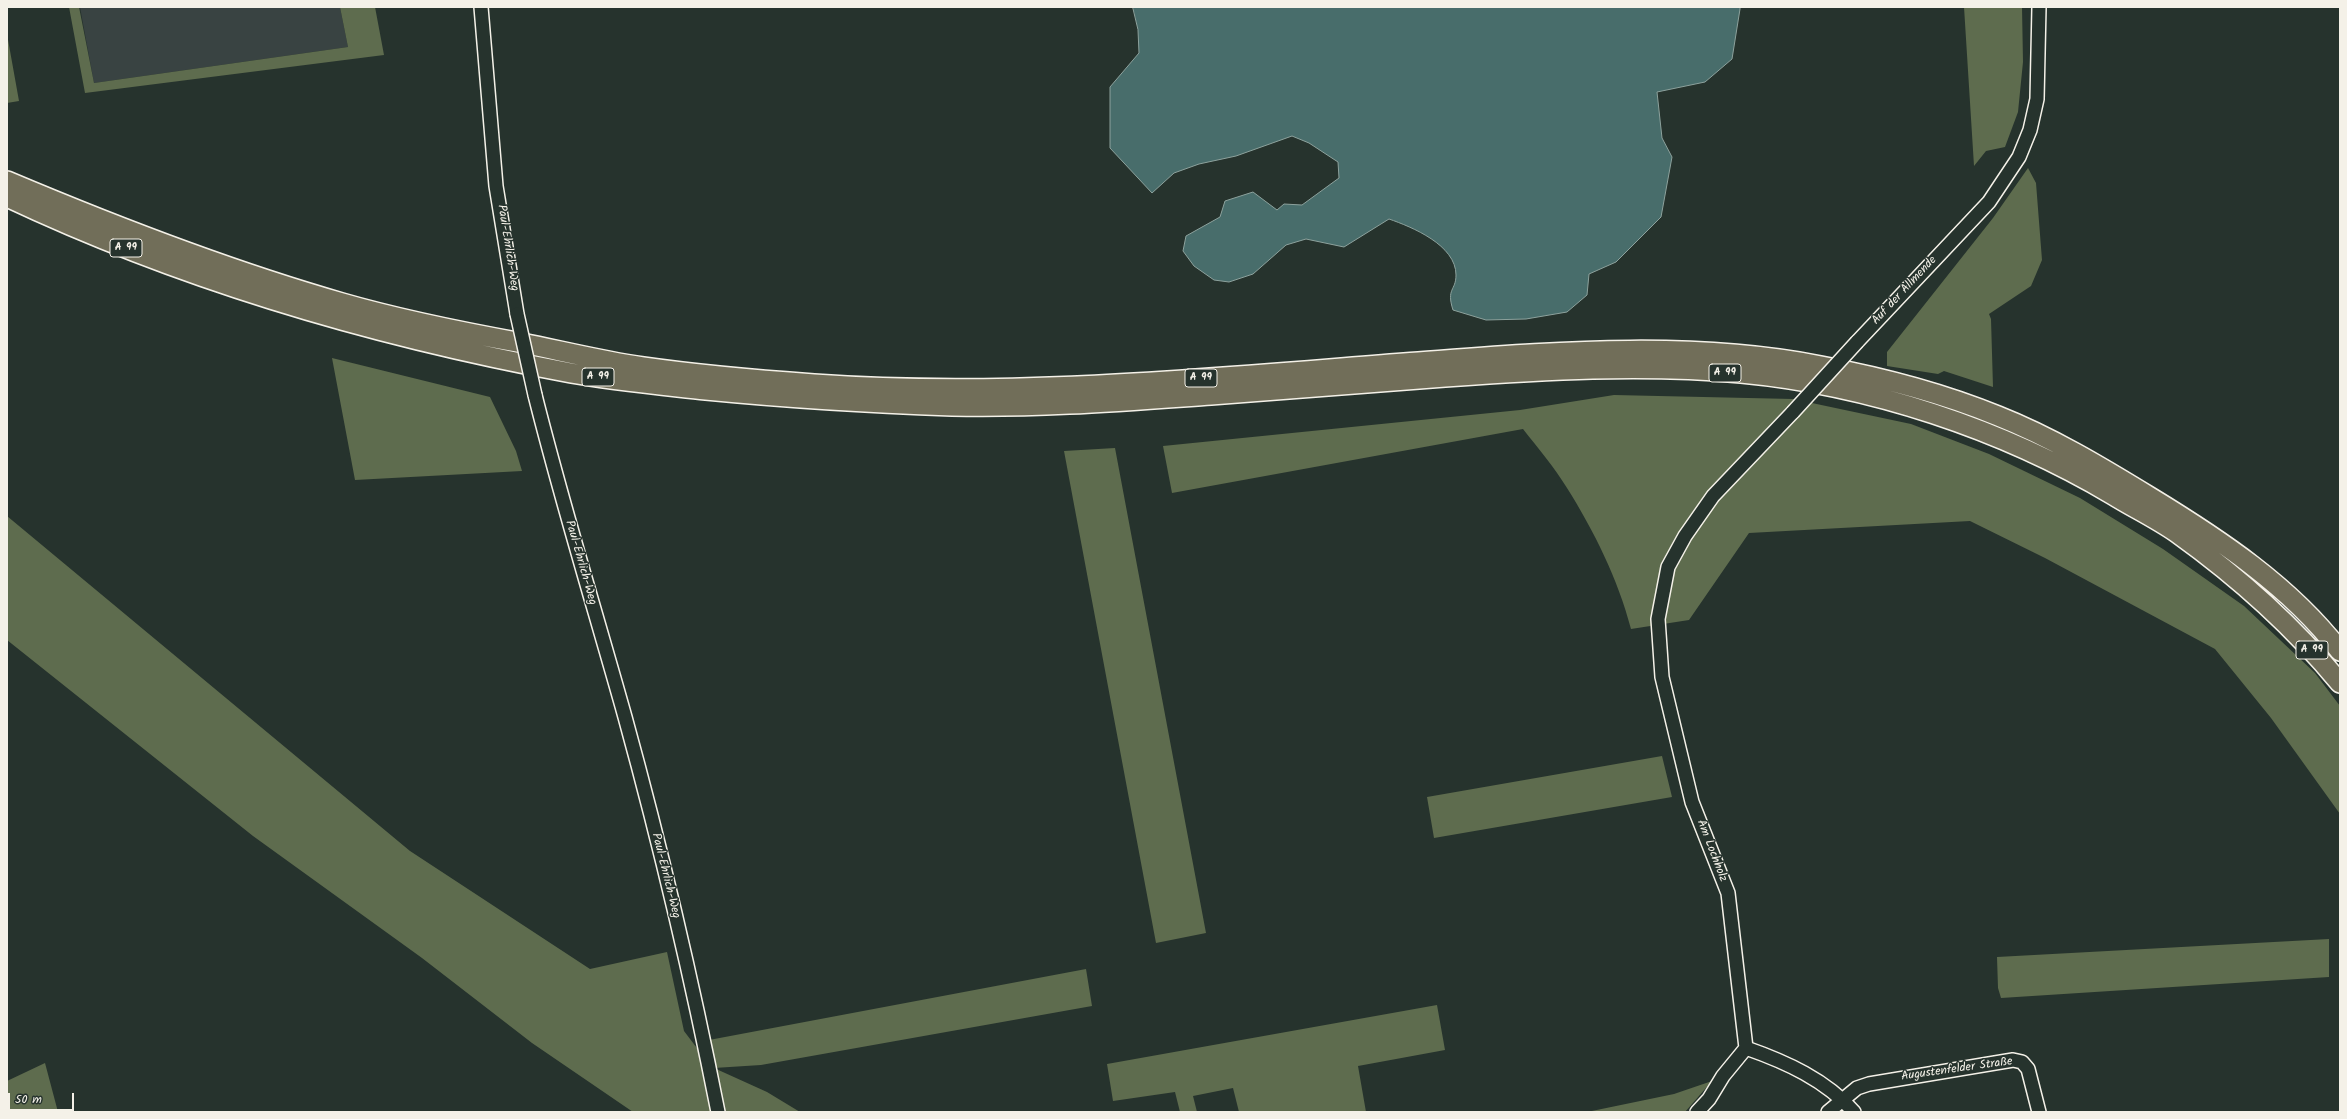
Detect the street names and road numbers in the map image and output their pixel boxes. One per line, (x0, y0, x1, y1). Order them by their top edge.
street label: Paul-Ehrlich-Weg (493, 204, 521, 292)
road number: A 99 (110, 239, 142, 257)
street label: Auf der Allmende (1870, 254, 1940, 328)
road number: A 99 (1709, 364, 1741, 382)
road number: A 99 (582, 368, 614, 386)
road number: A 99 (1185, 369, 1217, 387)
street label: Paul-Ehrlich-Weg (561, 519, 599, 607)
road number: A 99 (2296, 641, 2328, 659)
street label: Am Lochholz (1693, 818, 1729, 884)
street label: Paul-Ehrlich-Weg (647, 832, 683, 920)
street label: Augustenfelder Straße (1900, 1055, 2014, 1085)

